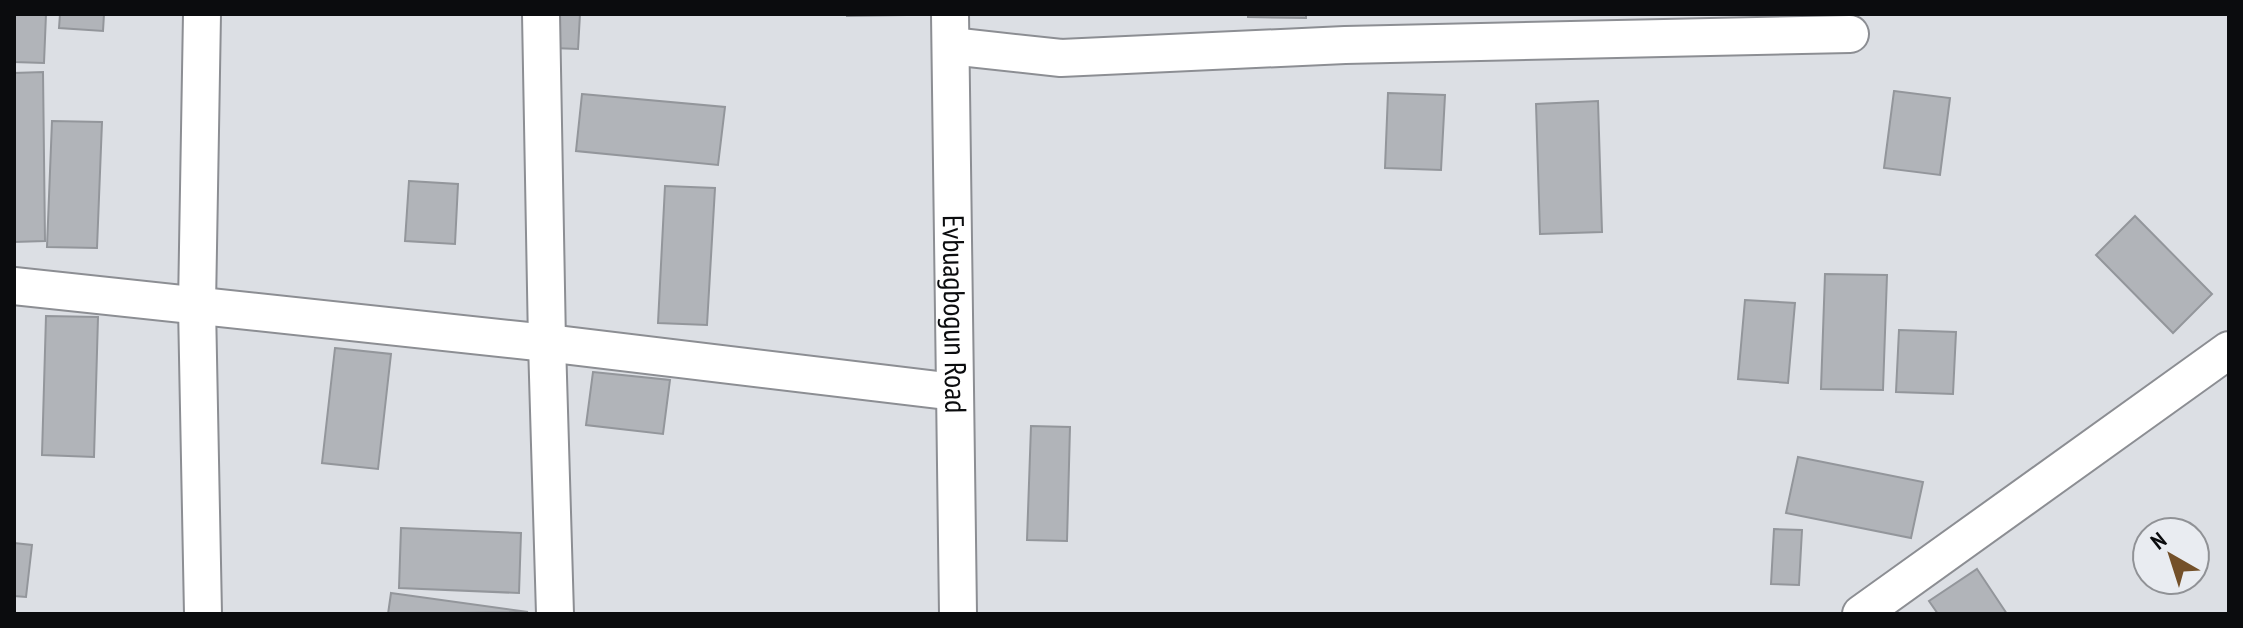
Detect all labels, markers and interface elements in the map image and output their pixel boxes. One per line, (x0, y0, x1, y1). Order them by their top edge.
street label: Evbuagbogun Road (935, 215, 976, 413)
north arrow (2131, 516, 2211, 596)
text: N (2145, 526, 2172, 555)

